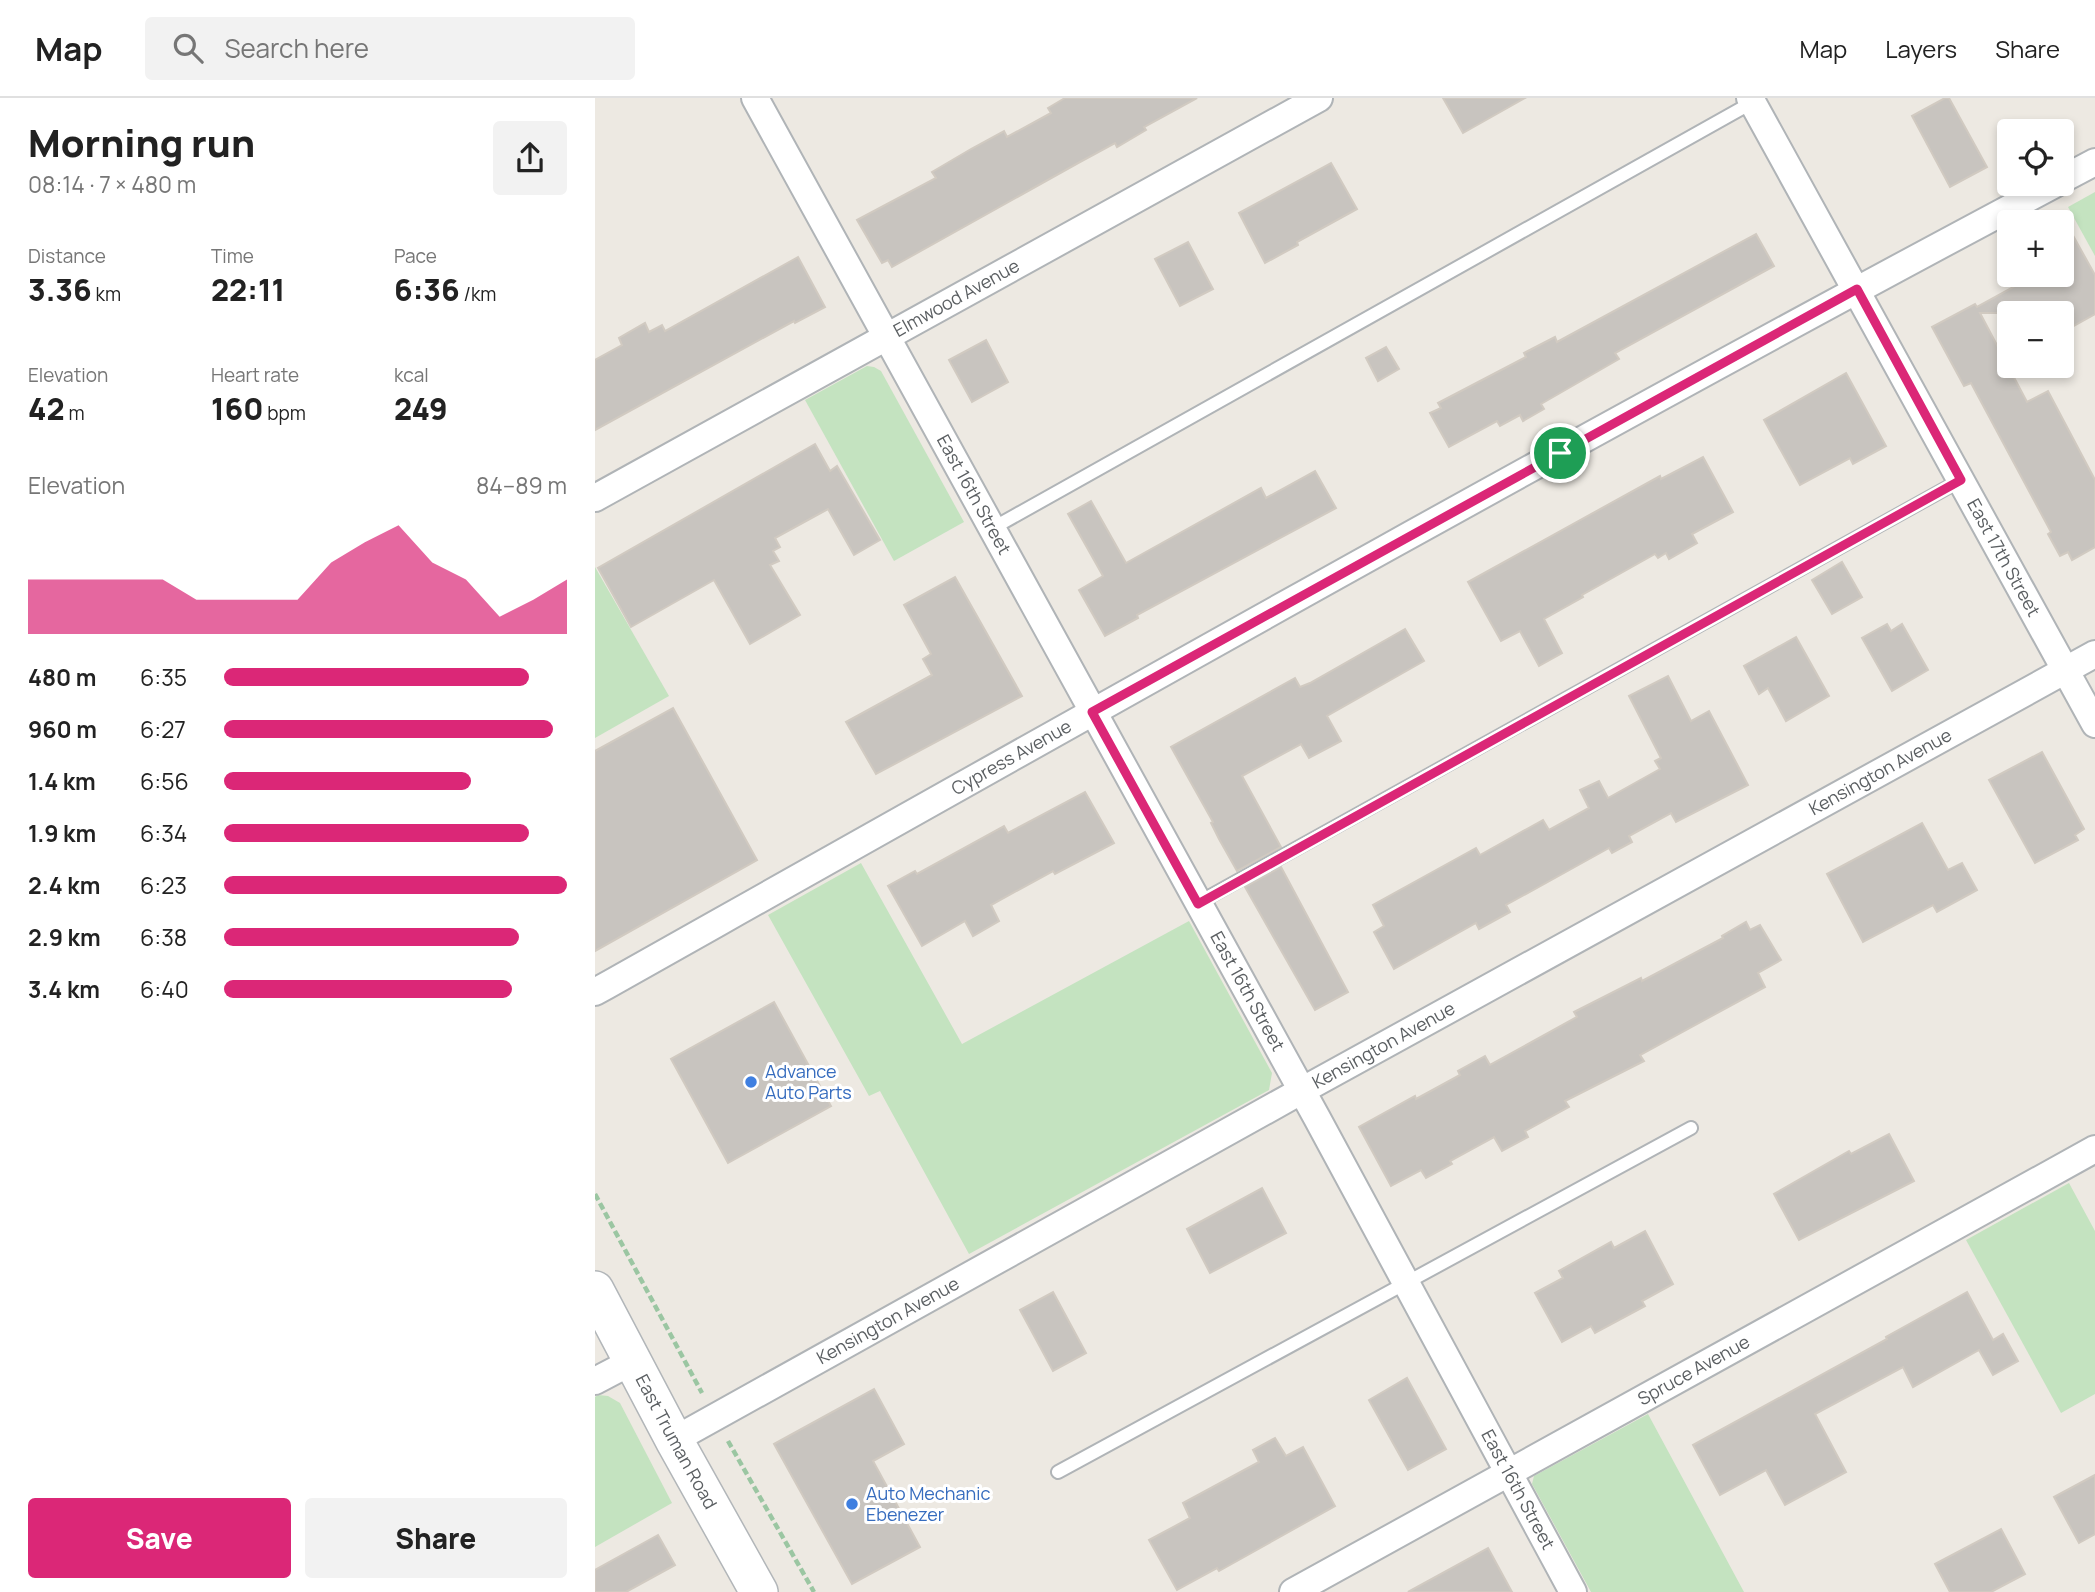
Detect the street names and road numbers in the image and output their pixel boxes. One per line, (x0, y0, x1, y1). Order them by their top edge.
street label: Elmwood Avenue (889, 253, 1023, 342)
street label: East 16th Street (932, 430, 1017, 558)
street label: East 17th Street (1962, 494, 2046, 621)
street label: Cypress Avenue (947, 713, 1075, 800)
street label: Kensington Avenue (1804, 722, 1956, 820)
street label: East 16th Street (1205, 927, 1291, 1055)
street label: Kensington Avenue (1308, 996, 1459, 1094)
street label: Kensington Avenue (812, 1271, 963, 1369)
street label: Spruce Avenue (1633, 1329, 1754, 1410)
street label: East Truman Road (631, 1370, 723, 1513)
street label: East 16th Street (1476, 1425, 1561, 1554)

